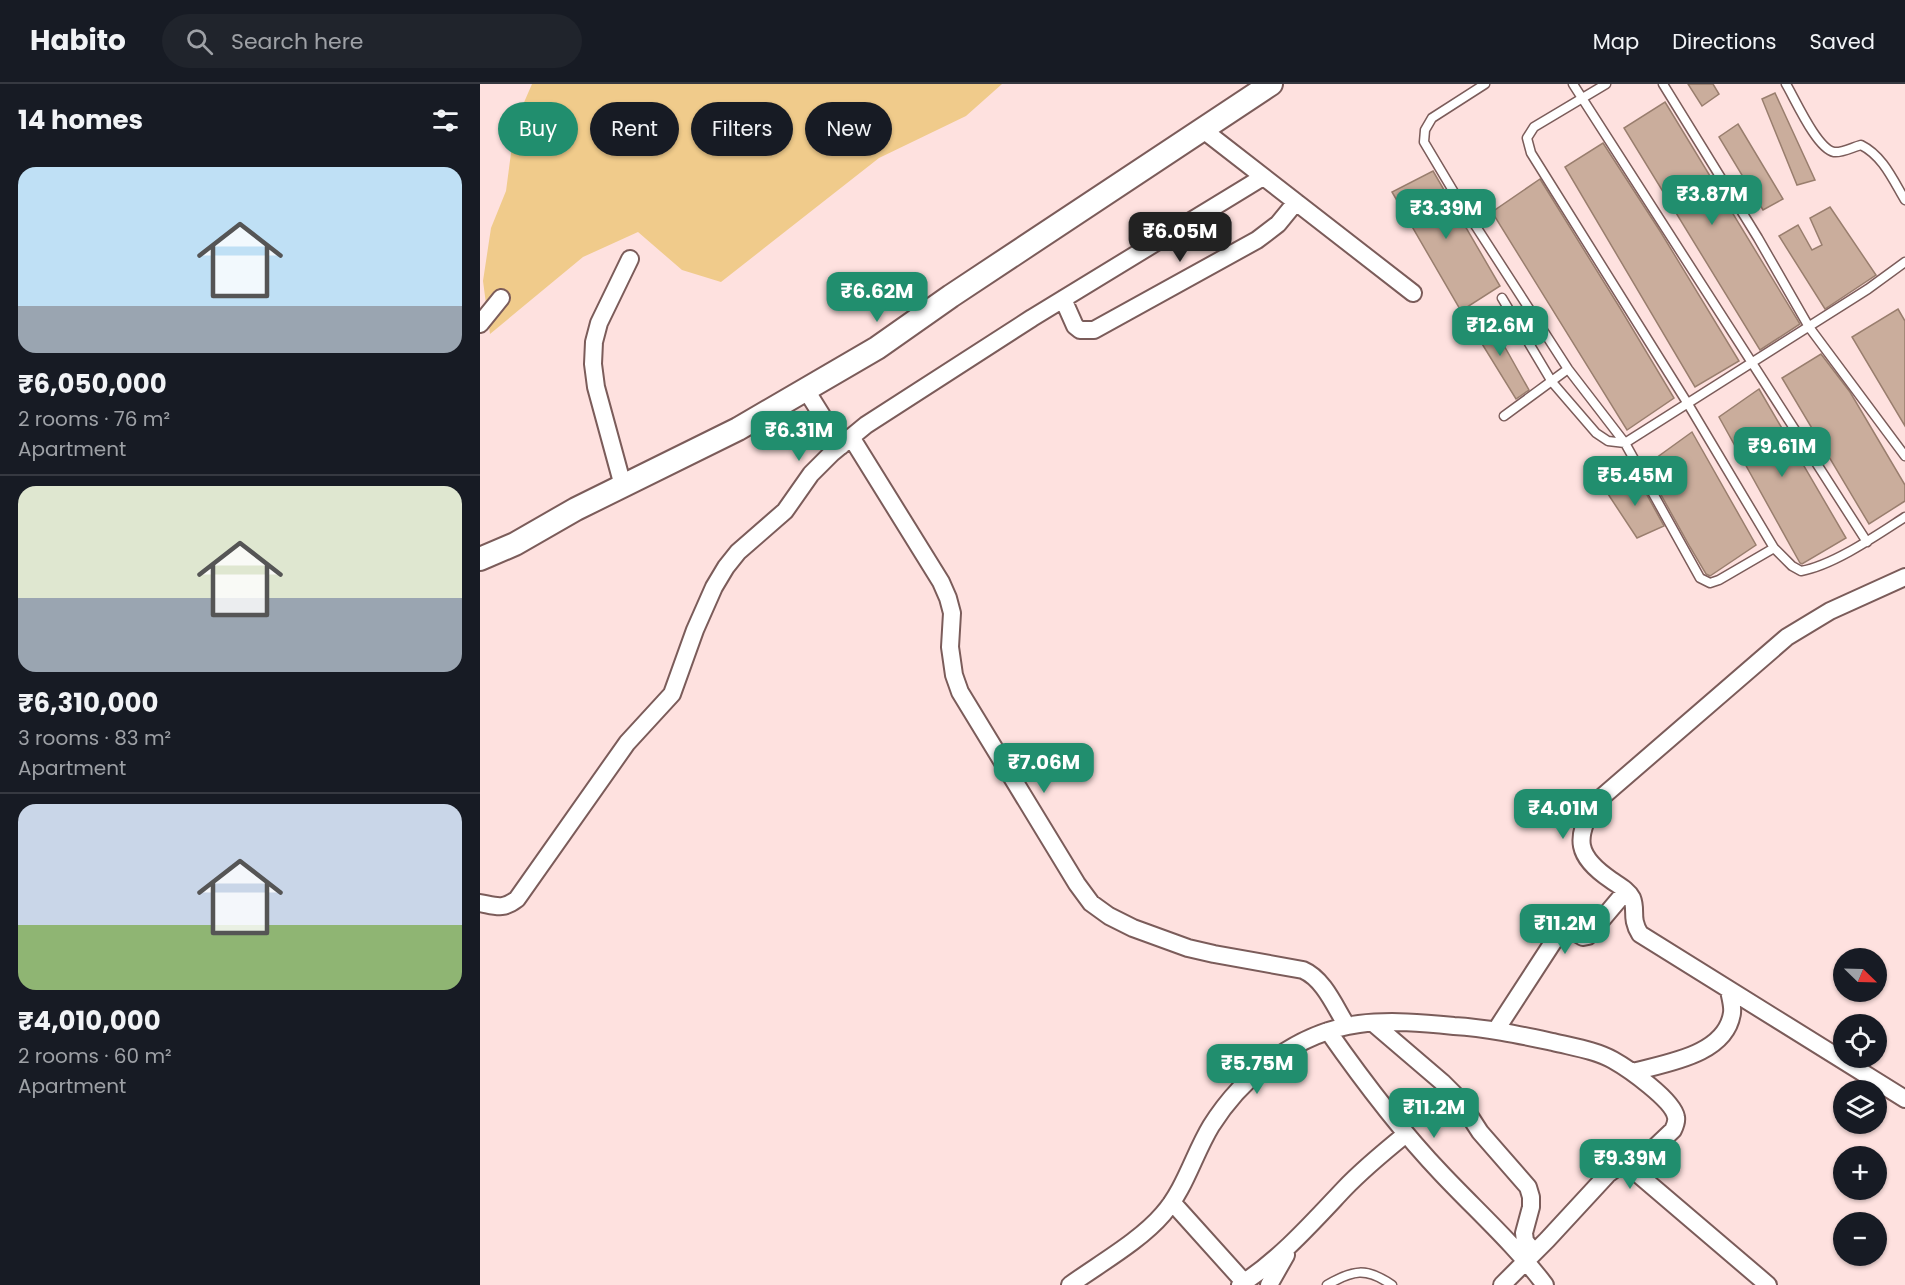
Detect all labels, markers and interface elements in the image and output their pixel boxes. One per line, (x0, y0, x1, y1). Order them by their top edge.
search box (162, 14, 582, 68)
text: Habito (30, 21, 126, 60)
icon: search (183, 25, 216, 58)
text: Search here (231, 26, 363, 57)
text: Map (1593, 27, 1639, 56)
text: Directions (1672, 27, 1776, 56)
text: Saved (1809, 27, 1875, 56)
text: 14 homes (18, 102, 143, 138)
chip: Buy (498, 102, 578, 156)
chip: Rent (590, 102, 679, 156)
chip: Filters (691, 102, 793, 156)
chip: New (805, 102, 892, 156)
icon: filters (429, 104, 462, 137)
pin: ₹3.87M (1663, 175, 1761, 226)
text: ₹3.87M (1676, 180, 1748, 208)
pin: ₹3.39M (1397, 189, 1495, 240)
text: ₹3.39M (1410, 194, 1482, 222)
icon: home (186, 206, 294, 314)
pin: ₹6.05M (1131, 212, 1229, 263)
text: ₹6.05M (1143, 217, 1217, 245)
pin: ₹6.62M (828, 272, 926, 323)
text: ₹6.62M (841, 277, 913, 305)
pin: ₹12.6M (1451, 306, 1549, 357)
text: ₹12.6M (1466, 311, 1534, 339)
text: ₹6,050,000 (18, 366, 167, 402)
text: 2 rooms · 76 m² (18, 405, 170, 433)
pin: ₹6.31M (750, 411, 848, 462)
text: ₹6.31M (765, 416, 833, 444)
pin: ₹9.61M (1733, 427, 1831, 478)
text: ₹9.61M (1748, 432, 1816, 460)
text: Apartment (18, 435, 126, 463)
pin: ₹5.45M (1586, 456, 1684, 507)
text: ₹5.45M (1597, 461, 1673, 489)
icon: home (186, 525, 294, 633)
text: ₹6,310,000 (18, 685, 158, 721)
text: 3 rooms · 83 m² (18, 724, 171, 752)
pin: ₹7.06M (995, 743, 1093, 794)
text: ₹7.06M (1008, 748, 1080, 776)
text: Apartment (18, 754, 126, 782)
pin: ₹4.01M (1514, 789, 1612, 840)
text: ₹4.01M (1528, 794, 1598, 822)
icon: home (186, 843, 294, 951)
pin: ₹11.2M (1516, 904, 1614, 955)
text: ₹11.2M (1534, 909, 1596, 937)
north arrow (1833, 948, 1887, 1002)
map controls (1833, 948, 1887, 1266)
text: ₹4,010,000 (18, 1003, 161, 1039)
button: locate (1833, 1014, 1887, 1068)
text: 2 rooms · 60 m² (18, 1042, 172, 1070)
pin: ₹5.75M (1208, 1044, 1306, 1095)
text: ₹5.75M (1221, 1049, 1293, 1077)
text: Apartment (18, 1072, 126, 1100)
button: layers (1833, 1080, 1887, 1134)
pin: ₹11.2M (1385, 1088, 1483, 1139)
text: ₹11.2M (1403, 1093, 1465, 1121)
pin: ₹9.39M (1581, 1139, 1679, 1190)
text: ₹9.39M (1594, 1144, 1666, 1172)
button: + (1833, 1146, 1887, 1200)
button: − (1833, 1212, 1887, 1266)

